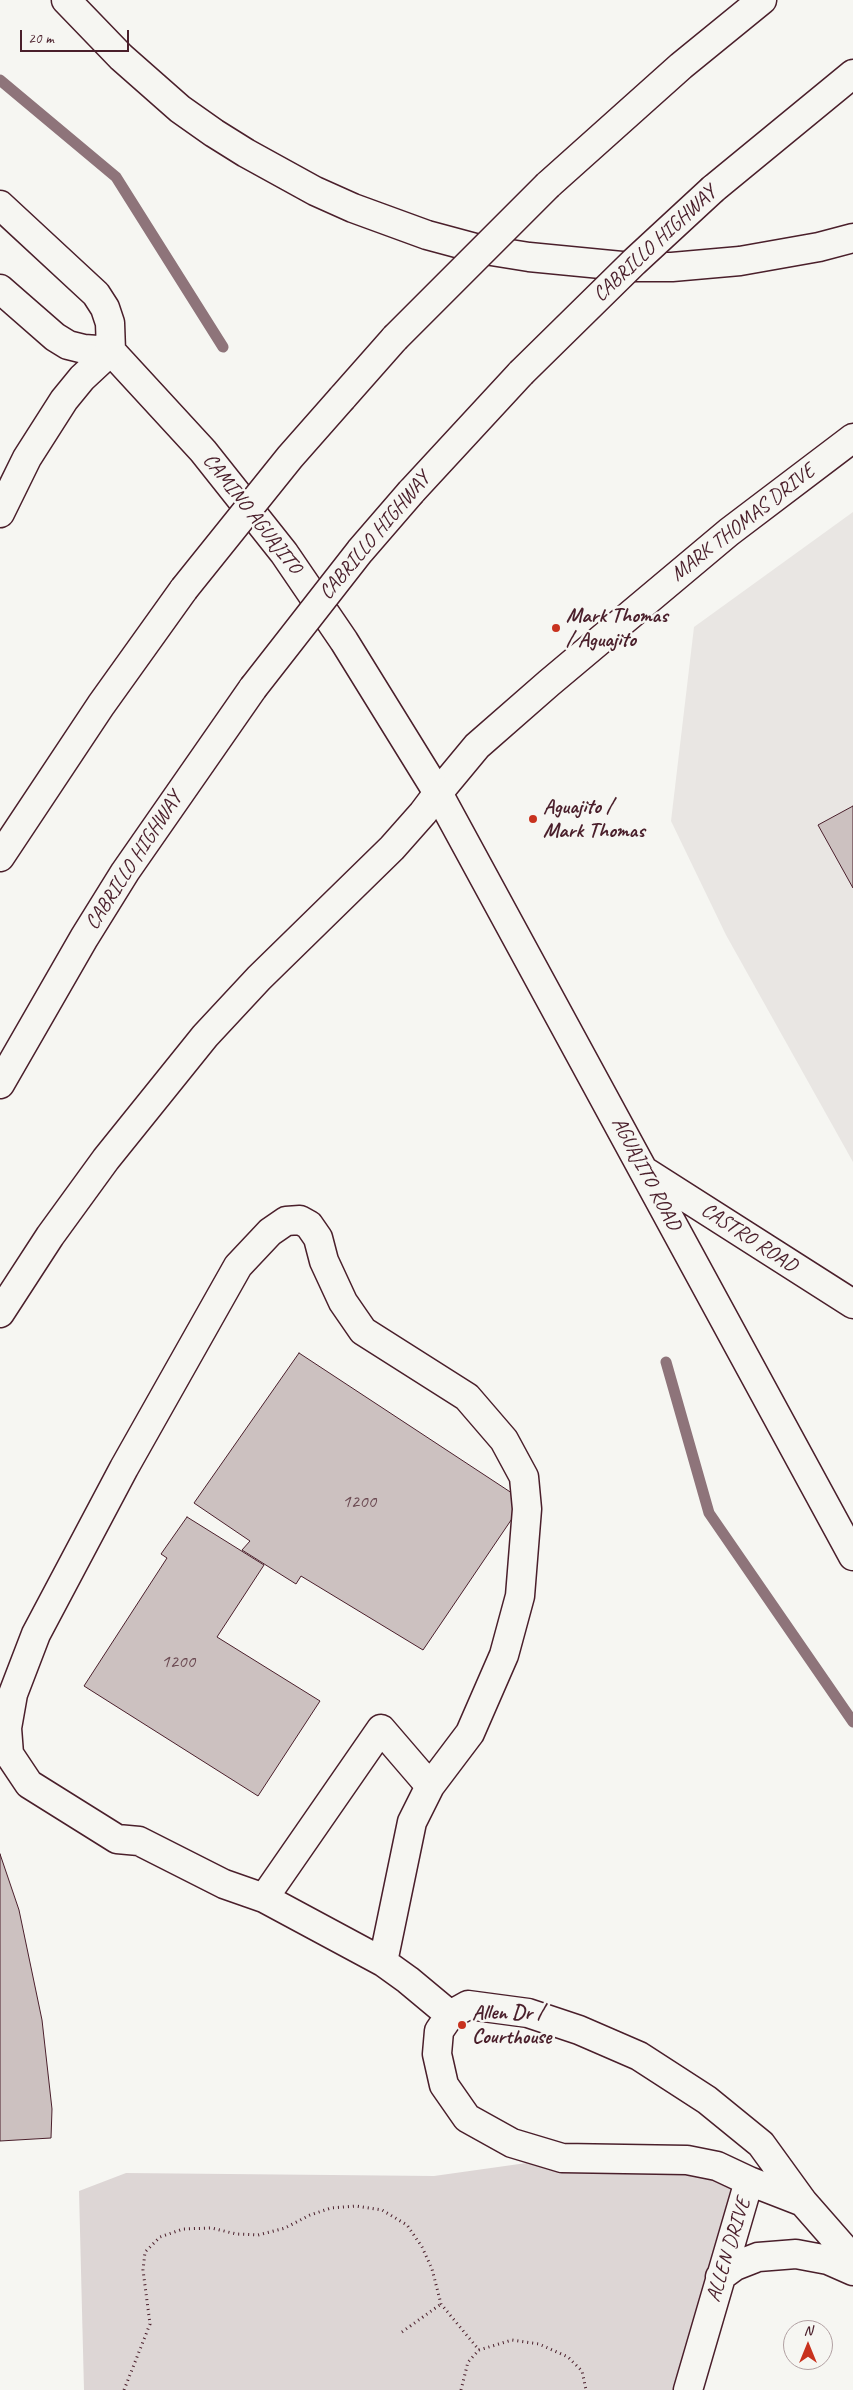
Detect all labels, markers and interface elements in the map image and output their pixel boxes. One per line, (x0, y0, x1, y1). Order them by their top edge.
scale bar (22, 20, 131, 52)
text: 20 m (28, 29, 54, 48)
street label: CABRILLO HIGHWAY (588, 180, 722, 308)
street label: CAMINO AGUAJITO (197, 449, 307, 579)
street label: MARK THOMAS DRIVE (666, 459, 820, 587)
street label: CABRILLO HIGHWAY (314, 467, 436, 605)
place label: Mark Thomas / Aguajito (566, 603, 668, 653)
marker: Mark Thomas / Aguajito (550, 622, 562, 634)
street label: CABRILLO HIGHWAY (80, 787, 188, 935)
place label: Aguajito / Mark Thomas (543, 794, 645, 844)
marker: Aguajito / Mark Thomas (527, 813, 539, 825)
street label: AGUAJITO ROAD (606, 1113, 686, 1235)
street label: CASTRO ROAD (696, 1198, 802, 1278)
house number: 1200 (342, 1491, 376, 1513)
house number: 1200 (161, 1651, 195, 1673)
place label: Allen Dr / Courthouse (472, 2000, 551, 2050)
marker: Allen Dr / Courthouse (456, 2019, 468, 2031)
street label: ALLEN DRIVE (701, 2195, 757, 2305)
north arrow (783, 2320, 833, 2370)
text: N (804, 2322, 812, 2339)

